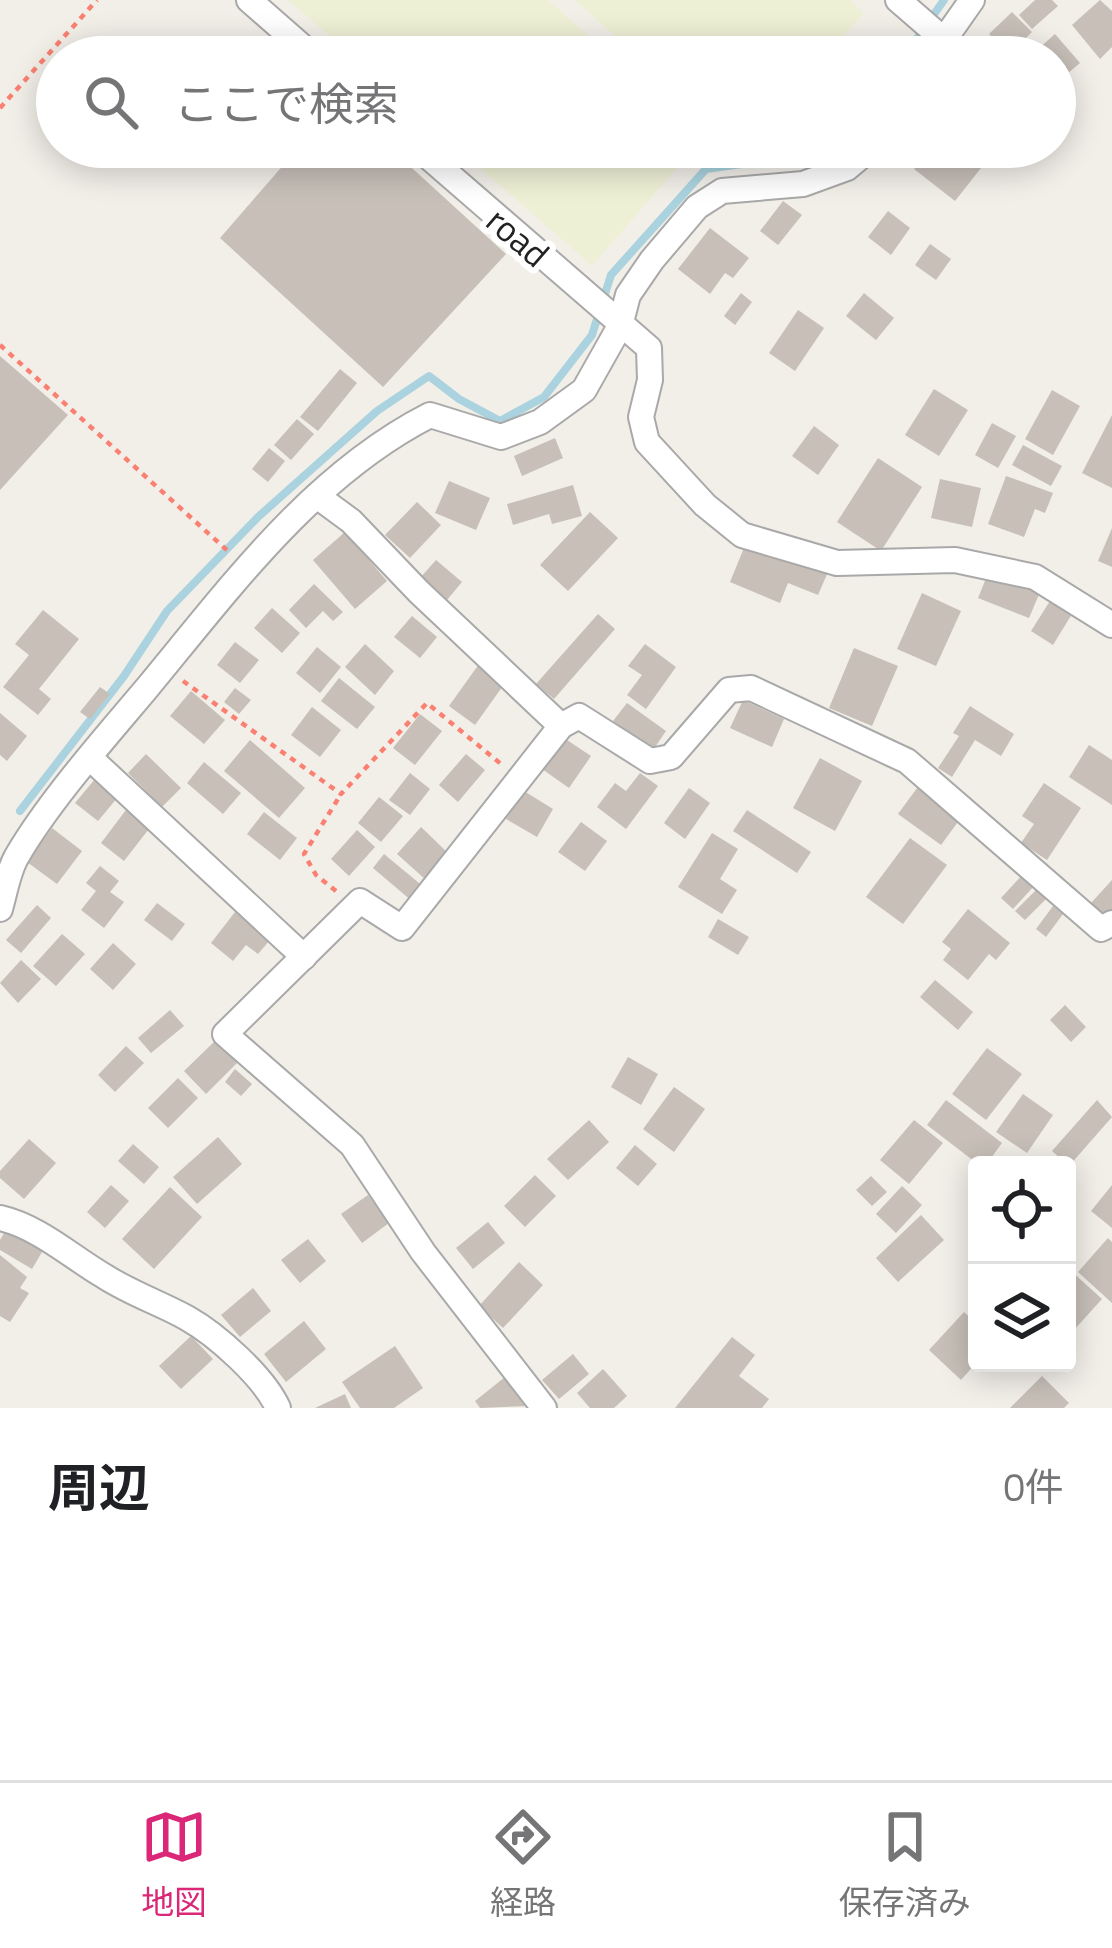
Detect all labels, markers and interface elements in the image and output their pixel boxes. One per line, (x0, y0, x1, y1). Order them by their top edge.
search box (36, 36, 1076, 168)
icon: search (78, 69, 144, 135)
text: ここで検索 (174, 69, 399, 137)
street label: road (475, 194, 562, 280)
map controls (968, 1156, 1076, 1372)
button: locate (968, 1156, 1076, 1264)
button: layers (968, 1264, 1076, 1372)
text: 周辺 (48, 1448, 150, 1526)
text: 0件 (1003, 1457, 1064, 1516)
tab: 地図 (141, 1804, 207, 1927)
tab: 経路 (490, 1804, 556, 1927)
tab: 保存済み (839, 1804, 971, 1927)

